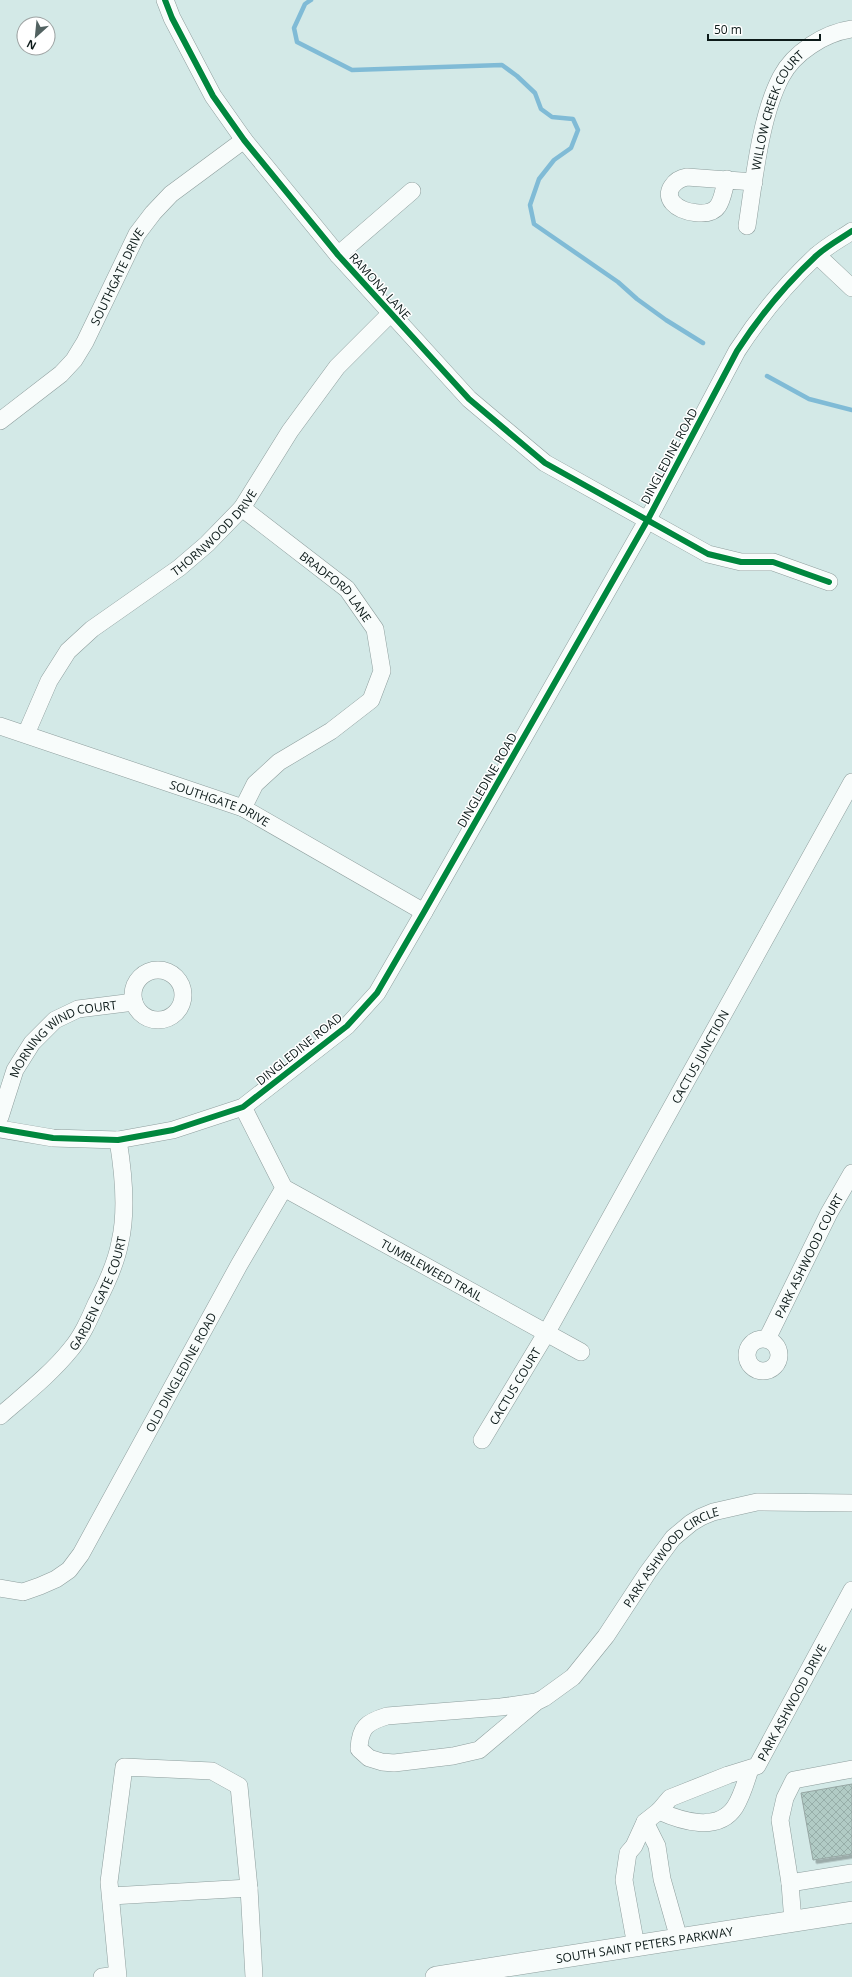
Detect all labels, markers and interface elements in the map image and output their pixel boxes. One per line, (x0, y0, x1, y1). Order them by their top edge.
north arrow (16, 16, 56, 56)
scale bar (708, 16, 820, 42)
text: 50 m (714, 21, 742, 38)
text: N (24, 37, 39, 54)
street label: WILLOW CREEK COURT (747, 46, 807, 172)
street label: SOUTHGATE DRIVE (86, 224, 147, 328)
street label: RAMONA LANE (345, 249, 415, 323)
street label: DINGLEDINE ROAD (636, 405, 702, 507)
street label: THORNWOOD DRIVE (167, 486, 260, 580)
street label: BRADFORD LANE (296, 547, 376, 625)
street label: DINGLEDINE ROAD (453, 730, 521, 830)
street label: SOUTHGATE DRIVE (168, 775, 273, 830)
street label: MORNING WIND COURT (5, 996, 118, 1080)
street label: CACTUS JUNCTION (667, 1007, 733, 1106)
street label: DINGLEDINE ROAD (252, 1009, 346, 1089)
street label: PARK ASHWOOD COURT (770, 1190, 847, 1321)
street label: GARDEN GATE COURT (65, 1234, 130, 1354)
street label: TUMBLEWEED TRAIL (378, 1235, 486, 1305)
street label: OLD DINGLEDINE ROAD (141, 1309, 220, 1435)
street label: CACTUS COURT (485, 1344, 545, 1428)
street label: PARK ASHWOOD CIRCLE (619, 1502, 720, 1610)
street label: PARK ASHWOOD DRIVE (753, 1641, 830, 1764)
street label: SOUTH SAINT PETERS PARKWAY (555, 1922, 734, 1967)

